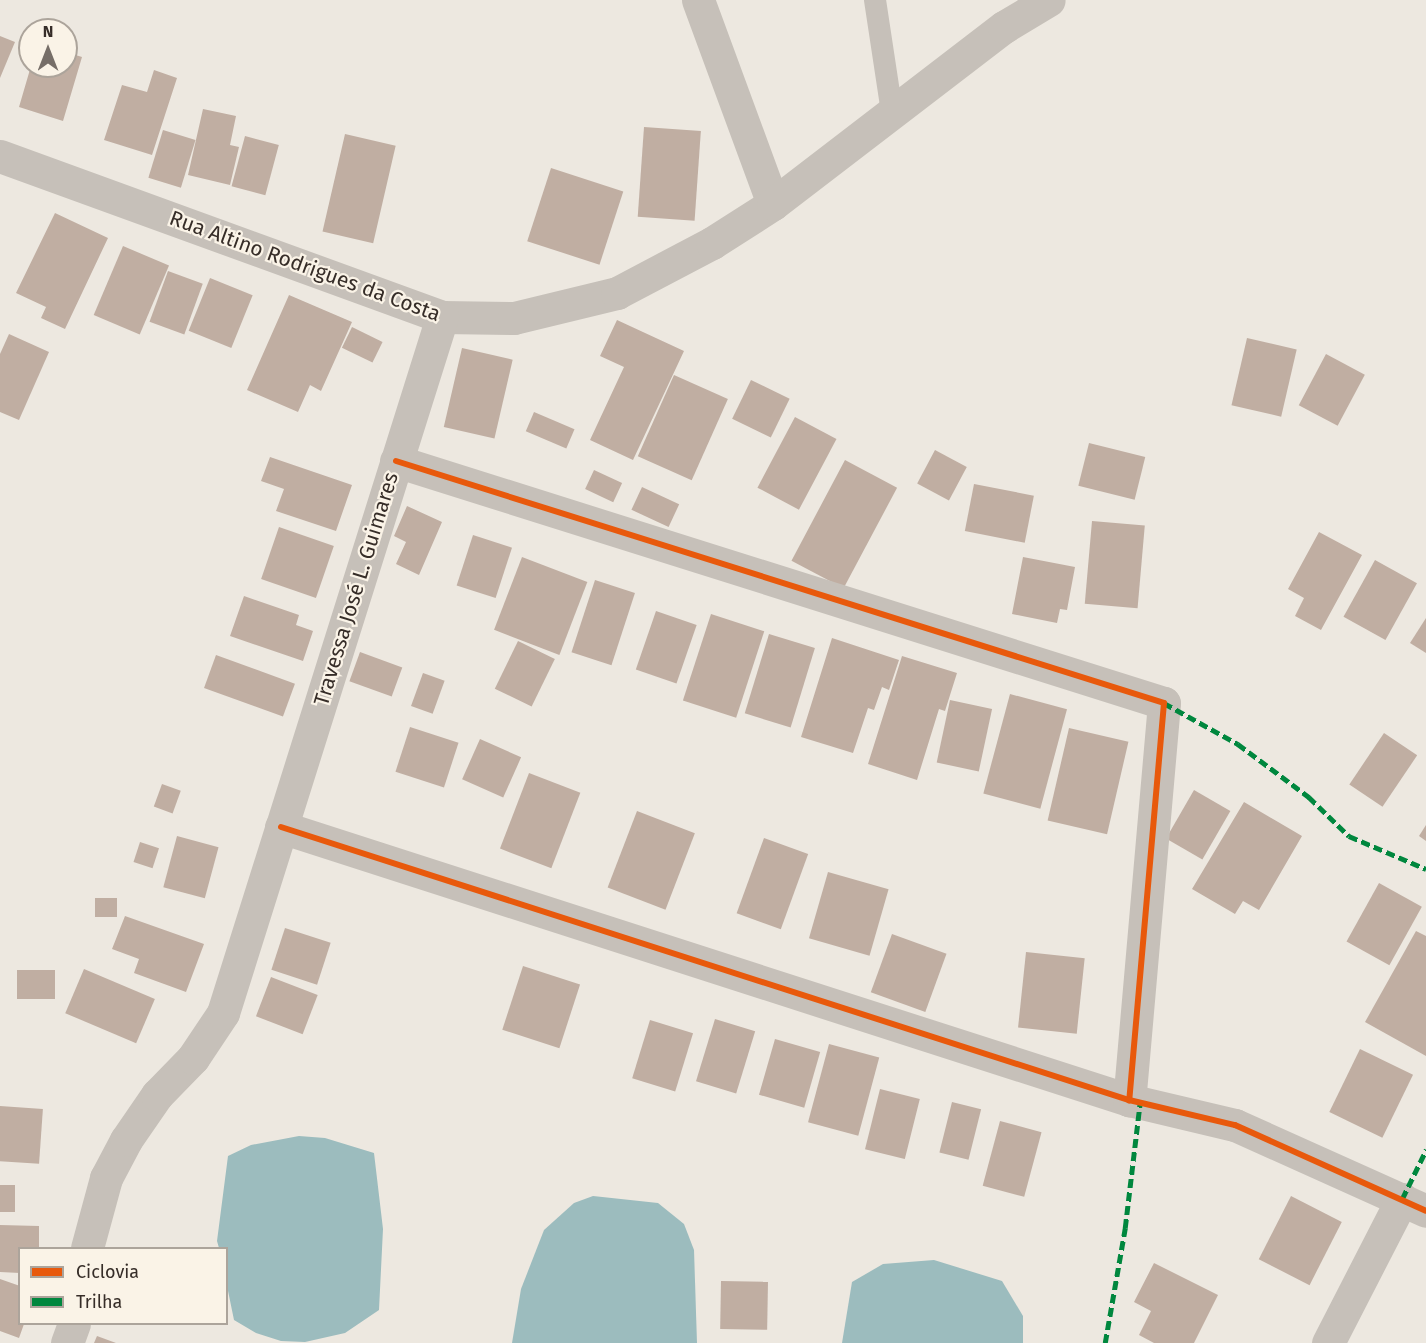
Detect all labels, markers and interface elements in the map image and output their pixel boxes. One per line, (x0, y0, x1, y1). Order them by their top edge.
north arrow (18, 18, 78, 78)
text: N (43, 22, 53, 41)
street label: Rua Altino Rodrigues da Costa (166, 205, 444, 327)
street label: Travessa José L. Guimares (308, 469, 404, 709)
legend (18, 1247, 228, 1325)
text: Ciclovia (76, 1261, 139, 1283)
text: Trilha (76, 1291, 122, 1313)

